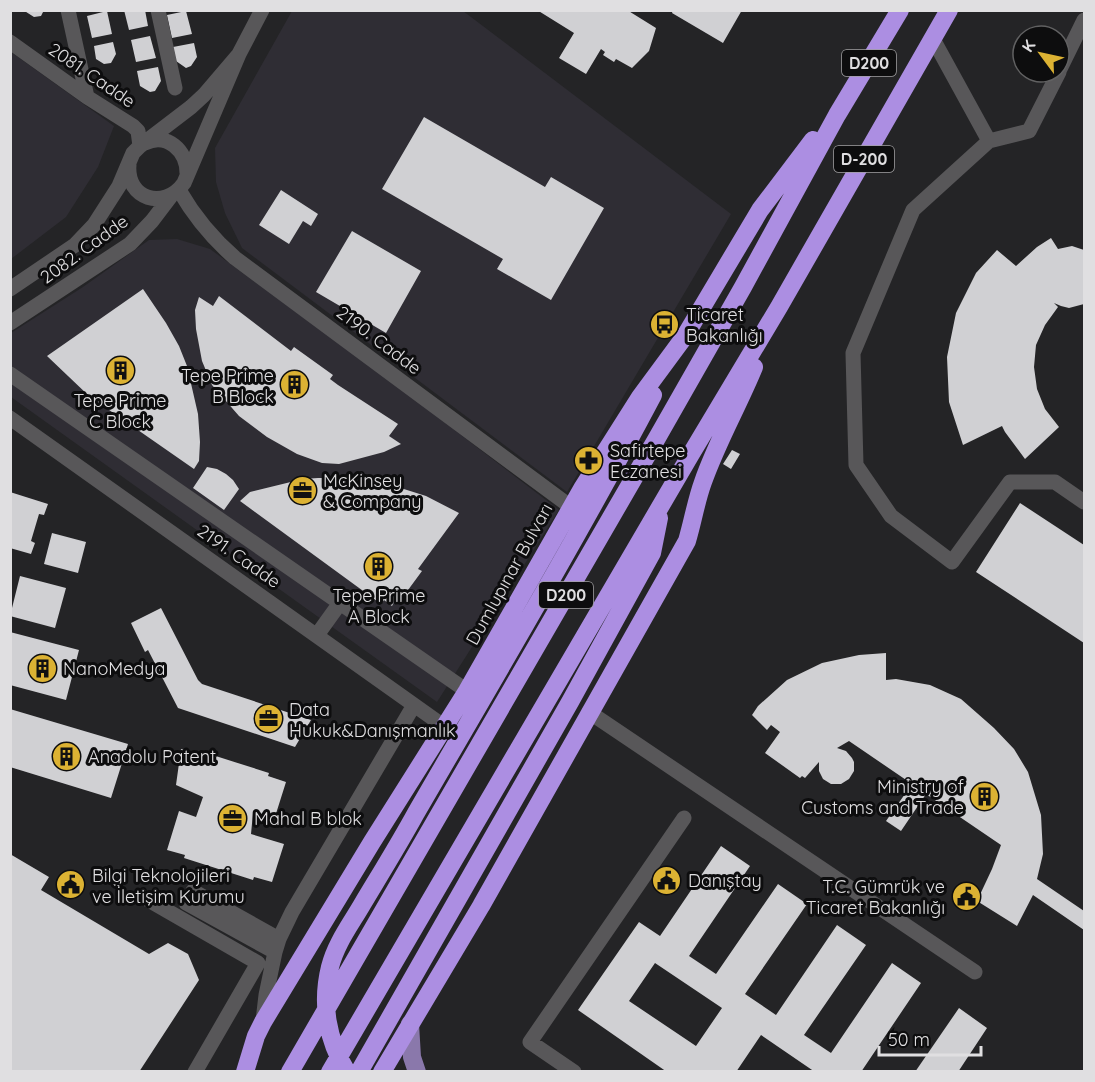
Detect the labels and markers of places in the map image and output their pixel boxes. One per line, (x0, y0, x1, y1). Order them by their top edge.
place label: Ticaret Bakanlığı (686, 303, 763, 347)
bus stop icon: Ticaret Bakanlığı (649, 308, 681, 340)
building icon: Tepe Prime C Block (104, 355, 136, 387)
place label: Tepe Prime B Block (181, 364, 274, 408)
building icon: Tepe Prime B Block (279, 369, 311, 401)
place label: Tepe Prime C Block (74, 389, 166, 433)
place label: Safirtepe Eczanesi (610, 439, 686, 483)
pharmacy icon: Safirtepe Eczanesi (573, 444, 605, 476)
place label: McKinsey & Company (323, 469, 422, 513)
office icon: McKinsey & Company (286, 474, 318, 506)
building icon: Tepe Prime A Block (363, 550, 395, 582)
place label: Tepe Prime A Block (333, 584, 425, 628)
building icon: NanoMedya (26, 652, 58, 684)
place label: NanoMedya (63, 657, 165, 680)
place label: Data Hukuk&Danışmanlık (289, 698, 456, 742)
office icon: Data Hukuk&Danışmanlık (252, 703, 284, 735)
building icon: Anadolu Patent (51, 740, 83, 772)
place label: Anadolu Patent (88, 745, 216, 768)
place label: Ministry of Customs and Trade (801, 775, 965, 819)
building icon: Ministry of Customs and Trade (969, 780, 1001, 812)
office icon: Mahal B blok (217, 802, 249, 834)
place label: Mahal B blok (254, 807, 362, 830)
place label: Bilgi Teknolojileri ve İletişim Kurumu (92, 864, 245, 908)
public building icon: Danıştay (651, 864, 683, 896)
public building icon: Bilgi Teknolojileri ve İletişim Kurumu (55, 869, 87, 901)
place label: Danıştay (688, 869, 762, 892)
place label: T.C. Gümrük ve Ticaret Bakanlığı (806, 875, 945, 919)
public building icon: T.C. Gümrük ve Ticaret Bakanlığı (950, 880, 982, 912)

